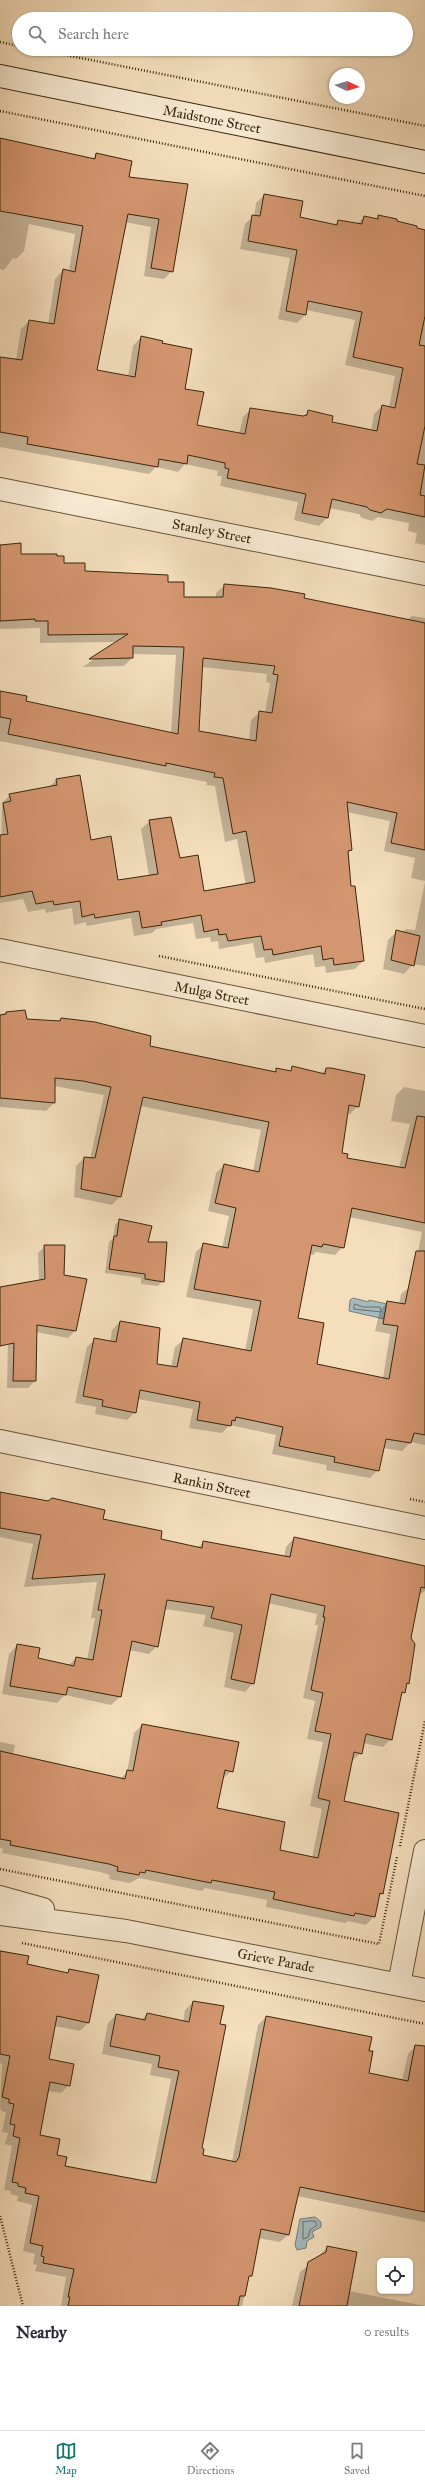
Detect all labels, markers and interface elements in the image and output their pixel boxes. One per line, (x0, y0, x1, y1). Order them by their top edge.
search box (12, 12, 413, 56)
icon: search (26, 23, 48, 45)
text: Search here (58, 25, 129, 43)
north arrow (329, 68, 365, 104)
street label: Maidstone Street (161, 102, 262, 137)
street label: Stanley Street (171, 515, 253, 548)
street label: Mulga Street (173, 978, 251, 1009)
street label: Rankin Street (171, 1469, 252, 1502)
street label: Grieve Parade (236, 1945, 316, 1976)
map controls (377, 2258, 413, 2294)
button: locate (377, 2258, 413, 2294)
text: Nearby (16, 2322, 67, 2343)
text: 0 results (364, 2324, 409, 2340)
tab: Map (55, 2440, 77, 2477)
tab: Directions (187, 2440, 234, 2477)
tab: Saved (344, 2440, 370, 2477)

